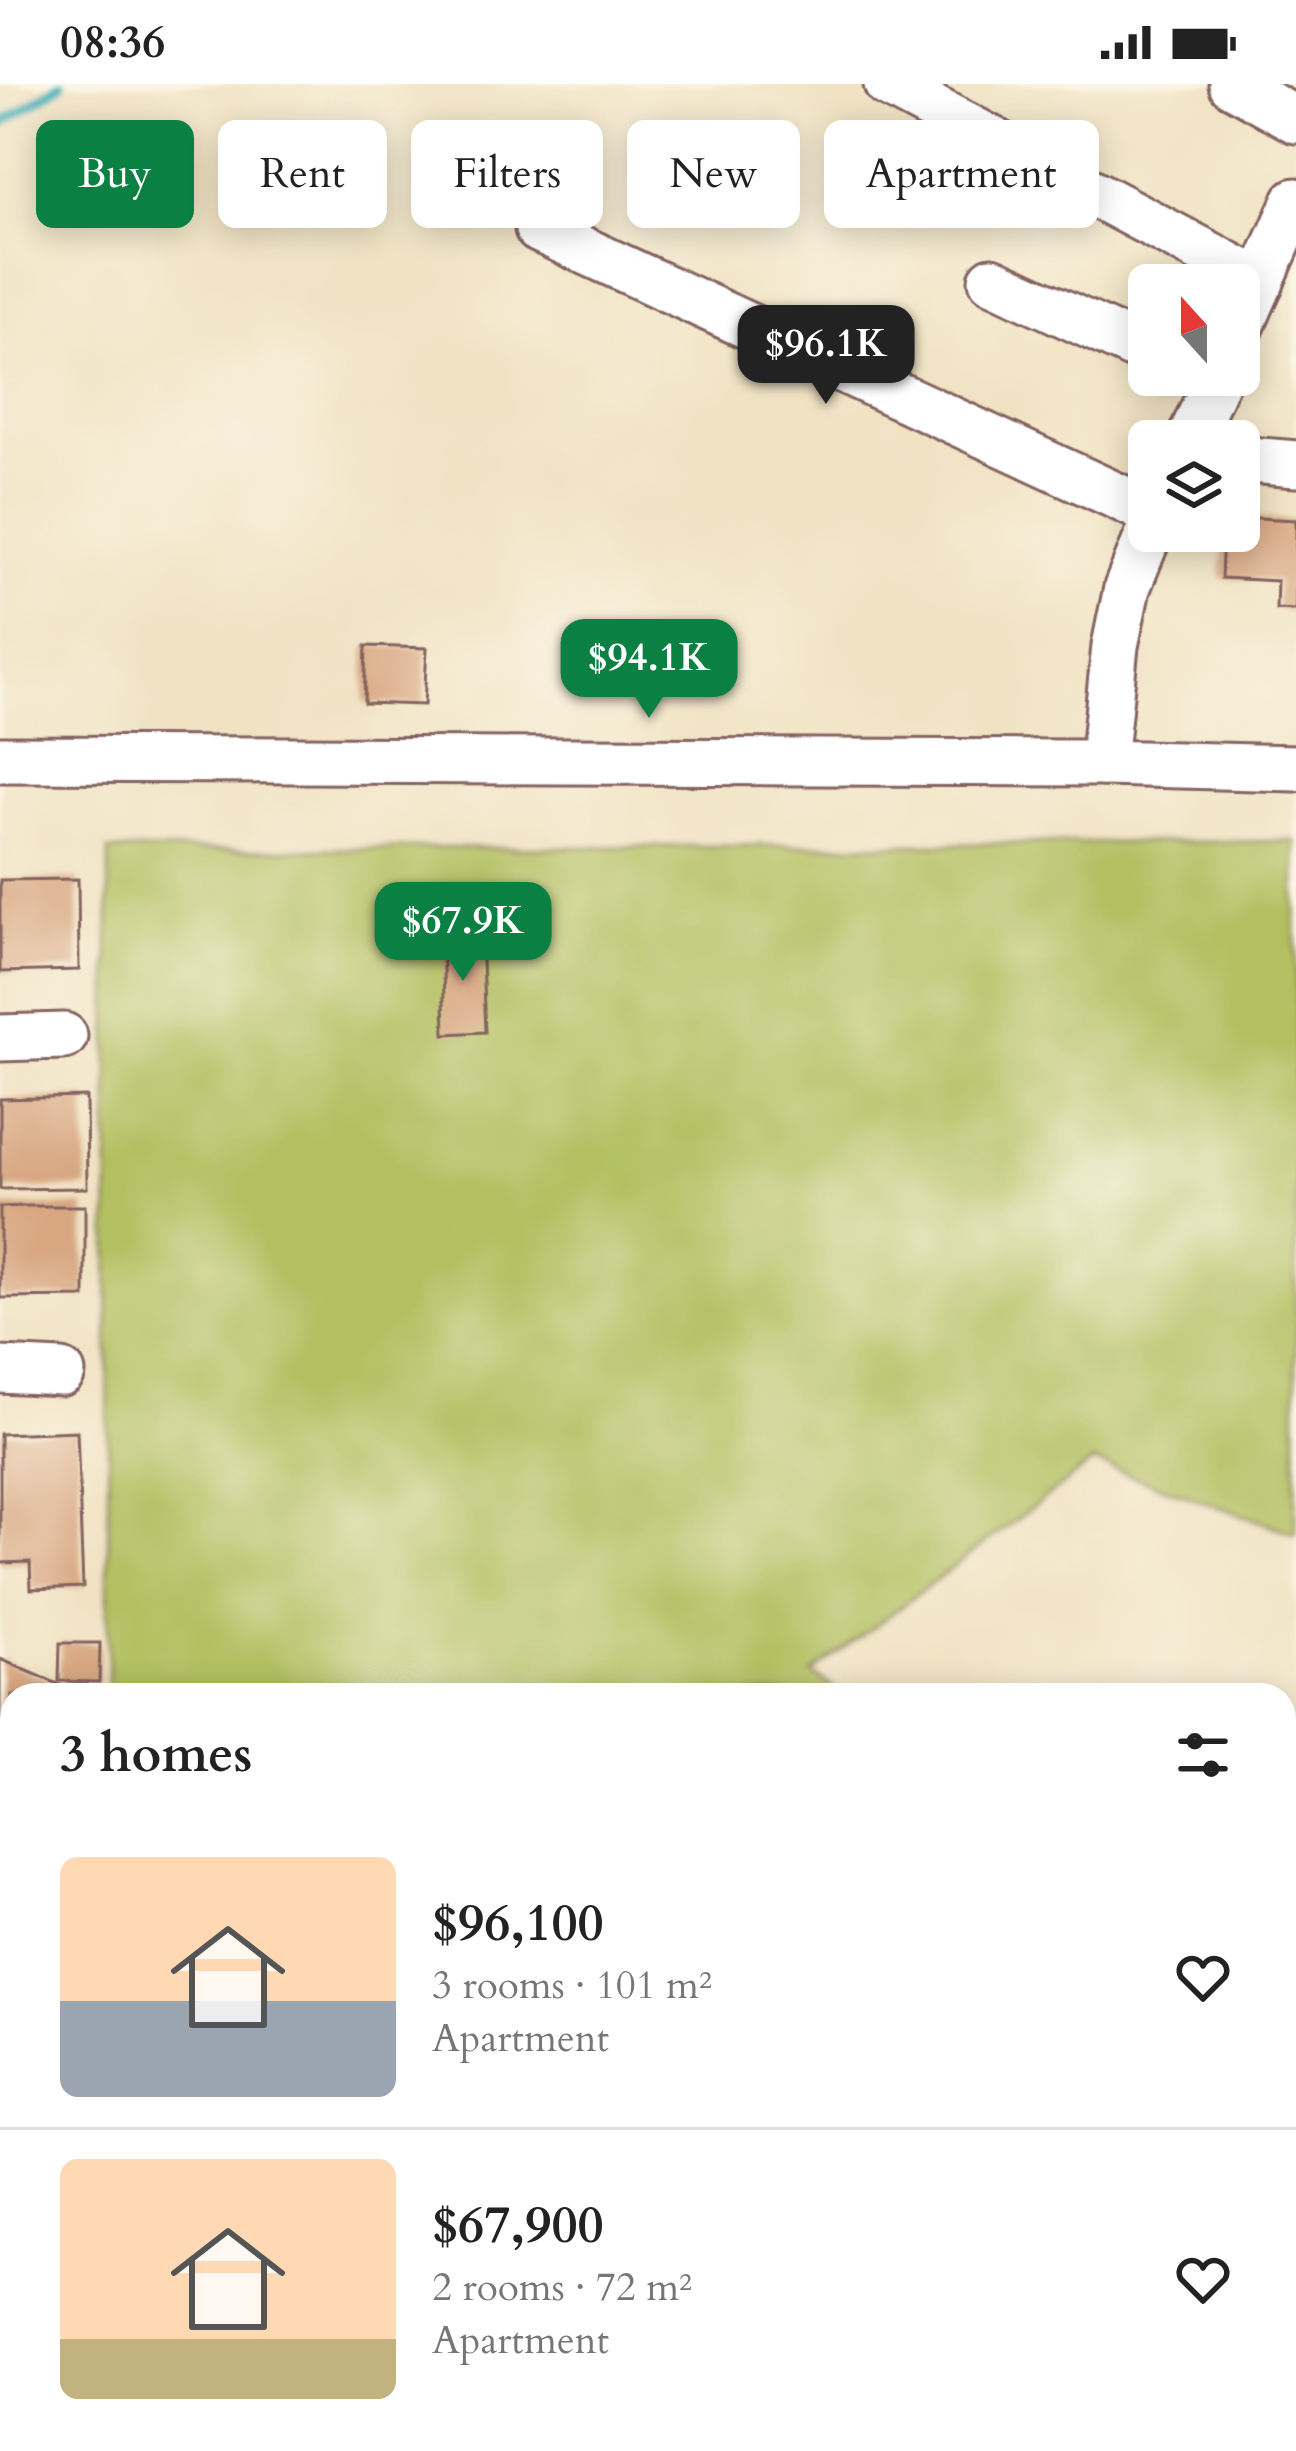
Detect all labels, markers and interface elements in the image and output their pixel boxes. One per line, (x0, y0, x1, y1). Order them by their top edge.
text: 08:36 (60, 12, 165, 73)
chip: Buy (36, 120, 194, 228)
chip: Rent (218, 120, 387, 228)
chip: Filters (411, 120, 603, 228)
chip: New (627, 120, 800, 228)
chip: Apartment (824, 120, 1099, 228)
north arrow (1128, 264, 1260, 396)
map controls (1128, 264, 1260, 552)
pin: $96.1K (728, 305, 924, 407)
text: $96.1K (765, 317, 887, 370)
button: layers (1128, 420, 1260, 552)
pin: $94.1K (551, 619, 747, 721)
text: $94.1K (588, 631, 710, 684)
pin: $67.9K (365, 882, 561, 984)
text: $67.9K (402, 894, 524, 947)
text: 3 homes (60, 1720, 252, 1790)
icon: filters (1170, 1722, 1236, 1788)
text: $96,100 (432, 1889, 604, 1959)
icon: home (156, 1905, 300, 2049)
icon: heart (1170, 1944, 1236, 2010)
text: 3 rooms · 101 m² (432, 1959, 712, 2012)
text: Apartment (432, 2012, 609, 2065)
text: $67,900 (432, 2191, 604, 2261)
icon: home (156, 2207, 300, 2351)
icon: heart (1170, 2246, 1236, 2312)
text: 2 rooms · 72 m² (432, 2261, 692, 2314)
text: Apartment (432, 2314, 609, 2367)

